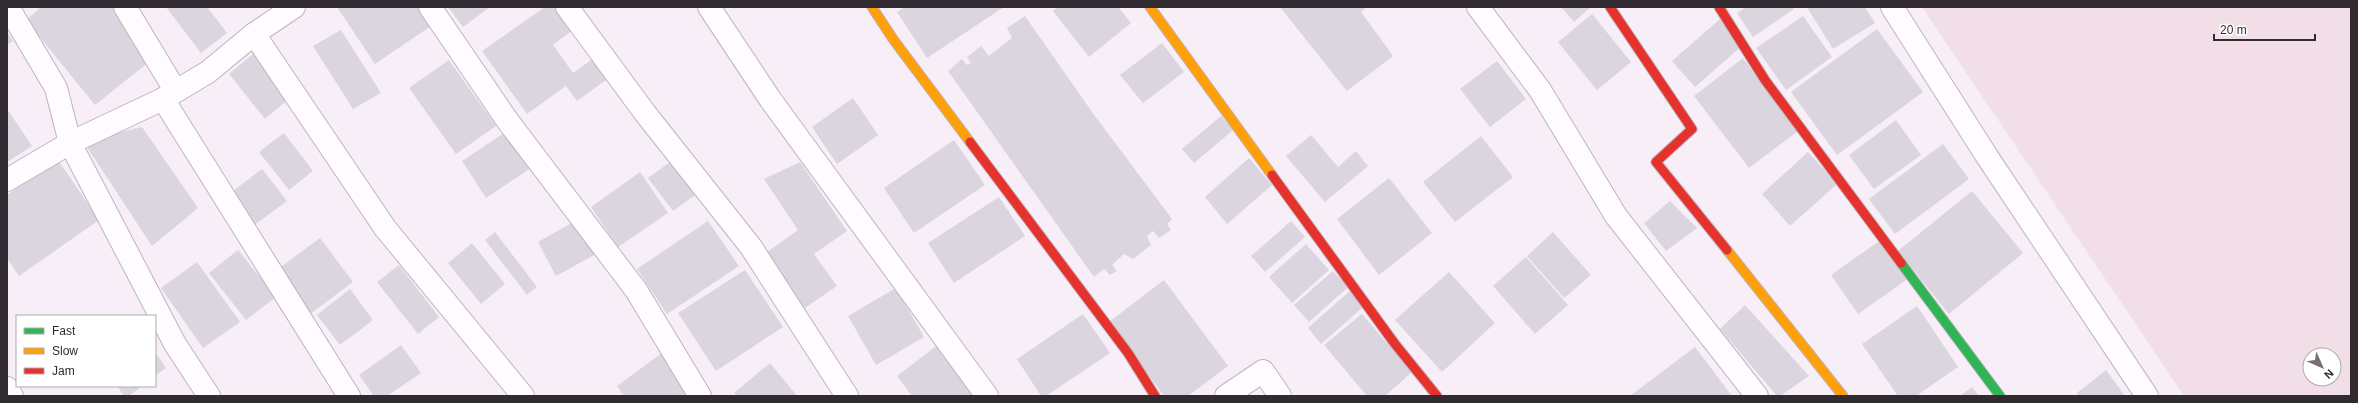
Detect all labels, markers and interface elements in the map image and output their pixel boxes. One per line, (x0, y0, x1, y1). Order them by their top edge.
scale bar (2214, 16, 2315, 42)
text: 20 m (2220, 23, 2247, 37)
legend (16, 315, 156, 387)
text: Fast (52, 324, 76, 338)
text: Slow (52, 344, 78, 358)
north arrow (2302, 347, 2342, 387)
text: Jam (52, 364, 75, 378)
text: N (2322, 367, 2336, 381)

